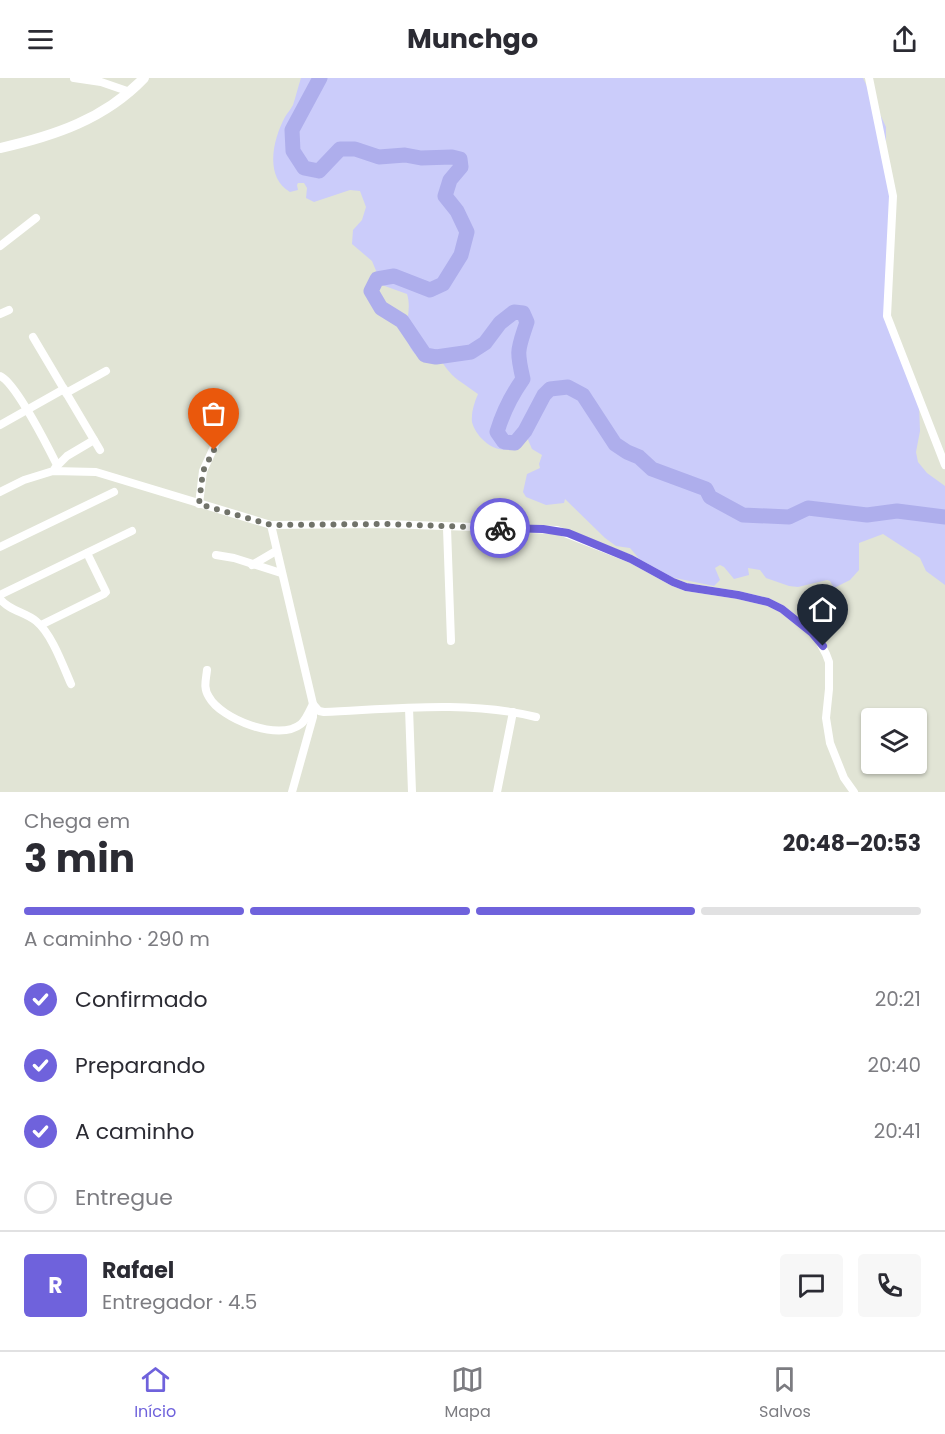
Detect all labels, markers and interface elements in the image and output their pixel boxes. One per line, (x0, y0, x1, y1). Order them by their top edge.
text: Munchgo (407, 20, 538, 57)
icon: menu (24, 23, 57, 56)
icon: share (888, 23, 921, 56)
pin (188, 388, 239, 450)
icon: bag (197, 397, 230, 430)
courier (470, 498, 530, 558)
icon: bike (484, 512, 517, 545)
pin (797, 584, 848, 646)
icon: home (806, 593, 839, 626)
map controls (861, 708, 927, 774)
button: layers (861, 708, 927, 774)
text: Chega em (24, 807, 130, 835)
text: 20:48–20:53 (783, 828, 921, 859)
text: 3 min (24, 831, 135, 886)
text: A caminho · 290 m (24, 925, 210, 953)
icon: check (24, 983, 57, 1016)
text: Confirmado (75, 984, 208, 1015)
text: 20:21 (875, 985, 921, 1013)
icon: check (24, 1049, 57, 1082)
text: Preparando (75, 1050, 205, 1081)
text: 20:40 (868, 1051, 921, 1079)
icon: check (24, 1115, 57, 1148)
text: A caminho (75, 1116, 194, 1147)
text: 20:41 (874, 1117, 921, 1145)
text: Entregue (75, 1182, 173, 1213)
button: chat (780, 1254, 843, 1317)
button: phone (858, 1254, 921, 1317)
text: Rafael (102, 1255, 174, 1286)
text: R (48, 1270, 63, 1301)
text: Entregador · 4.5 (102, 1288, 257, 1316)
tab: Início (134, 1363, 176, 1424)
tab: Mapa (445, 1363, 491, 1424)
tab: Salvos (759, 1363, 811, 1424)

